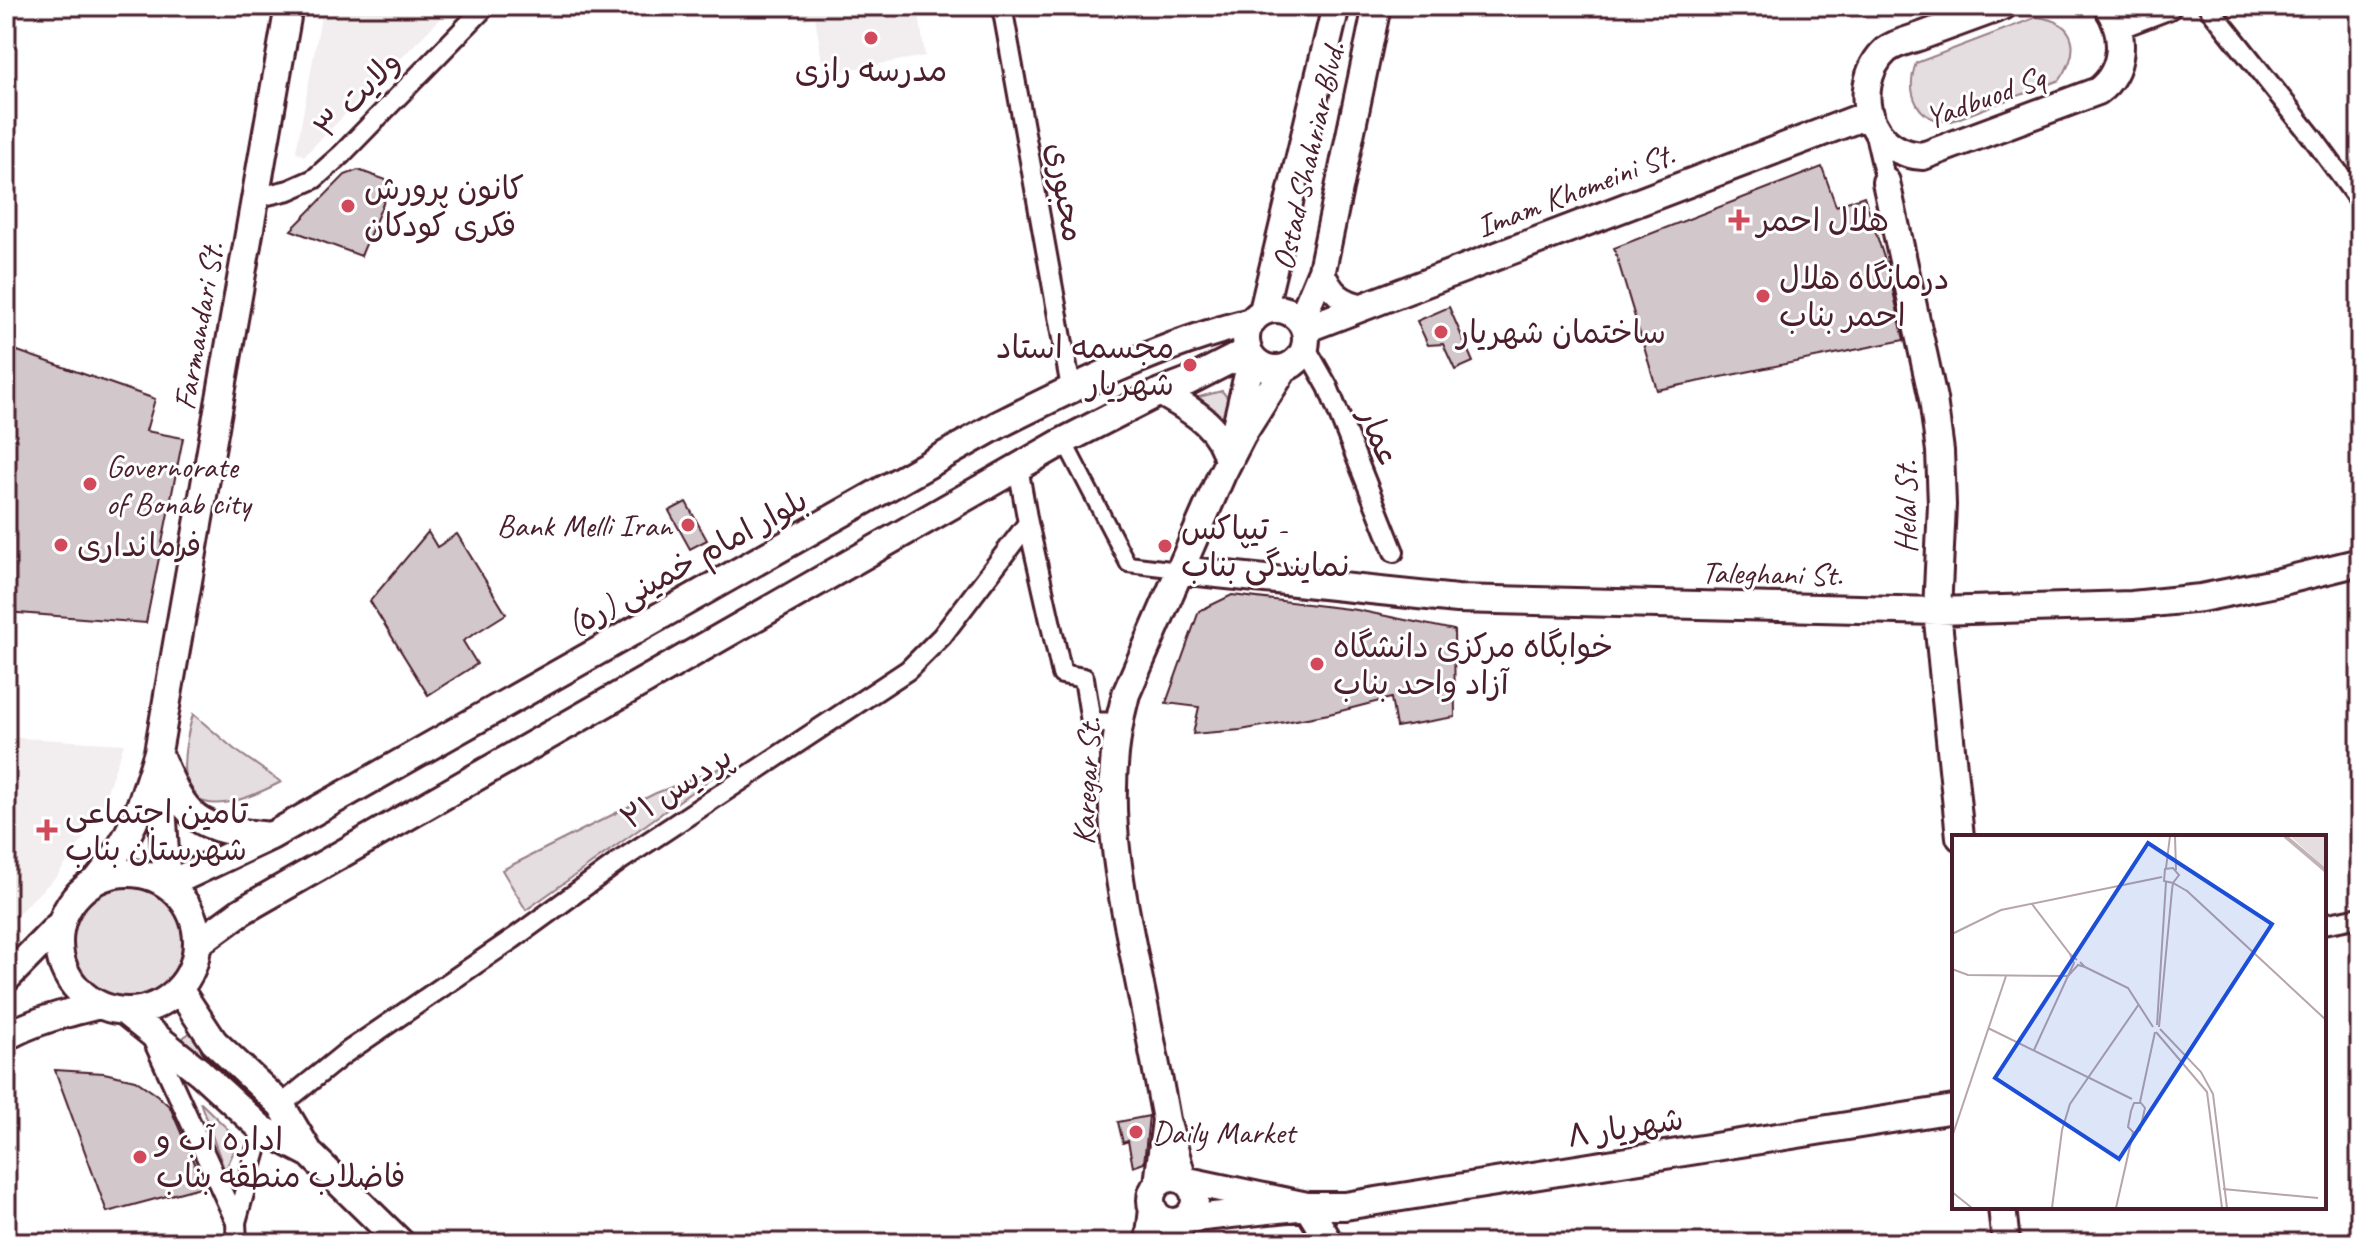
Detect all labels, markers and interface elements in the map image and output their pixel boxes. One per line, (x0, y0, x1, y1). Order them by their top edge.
marker: مدرسه رازی (862, 29, 880, 47)
street label: Ostad Shahriar Blvd. (1262, 37, 1355, 274)
street label: ولایت ۳ (305, 41, 409, 147)
place label: مدرسه رازی (795, 50, 947, 91)
street label: Yadbuod Sq (1920, 56, 2053, 138)
street label: Imam Khomeini St. (1470, 134, 1681, 247)
street label: محبوری (1037, 139, 1094, 245)
place label: کانون پرورش فکری کودکان (364, 168, 524, 246)
marker: کانون پرورش فکری کودکان (339, 197, 357, 215)
place label: هلال احمر (1754, 200, 1889, 241)
marker: هلال احمر (1728, 209, 1750, 231)
street label: Farmandari St. (164, 239, 233, 413)
place label: درمانگاه هلال احمر بناب (1779, 258, 1949, 336)
marker: درمانگاه هلال احمر بناب (1754, 287, 1772, 305)
place label: ساختمان شهریار (1454, 312, 1666, 353)
marker: ساختمان شهریار (1432, 323, 1450, 341)
place label: مجسمه استاد شهریار (996, 327, 1174, 405)
marker: مجسمه استاد شهریار (1181, 356, 1199, 374)
street label: عمار (1349, 400, 1410, 473)
place label: Governorate of Bonab city (106, 446, 253, 524)
street label: Helal St. (1885, 460, 1926, 553)
marker: Governorate of Bonab city (81, 475, 99, 493)
street label: بلوار امام خمینی (ره) (560, 479, 816, 648)
place label: Bank Melli Iran (497, 505, 674, 546)
place label: تیپاکس - نمایندگی بناب (1181, 508, 1350, 586)
marker: Bank Melli Iran (679, 516, 697, 534)
place label: فرمانداری (77, 525, 201, 566)
marker: فرمانداری (52, 536, 70, 554)
marker: تیپاکس - نمایندگی بناب (1156, 537, 1174, 555)
street label: Taleghani St. (1701, 552, 1844, 595)
place label: خوابگاه مرکزی دانشگاه آزاد واحد بناب (1333, 626, 1613, 704)
marker: خوابگاه مرکزی دانشگاه آزاد واحد بناب (1308, 655, 1326, 673)
street label: Karegar St. (1063, 716, 1110, 846)
street label: پردیس ۲۱ (613, 736, 740, 839)
place label: تامین اجتماعی شهرستان بناب (65, 792, 249, 870)
marker: تامین اجتماعی شهرستان بناب (36, 819, 58, 841)
inset map (1952, 835, 2326, 1209)
street label: شهریار ۸ (1564, 1098, 1686, 1157)
place label: Daily Market (1152, 1112, 1299, 1153)
place label: اداره آب و فاضلاب منطقه بناب (153, 1119, 406, 1197)
marker: Daily Market (1127, 1123, 1145, 1141)
marker: اداره آب و فاضلاب منطقه بناب (131, 1148, 149, 1166)

